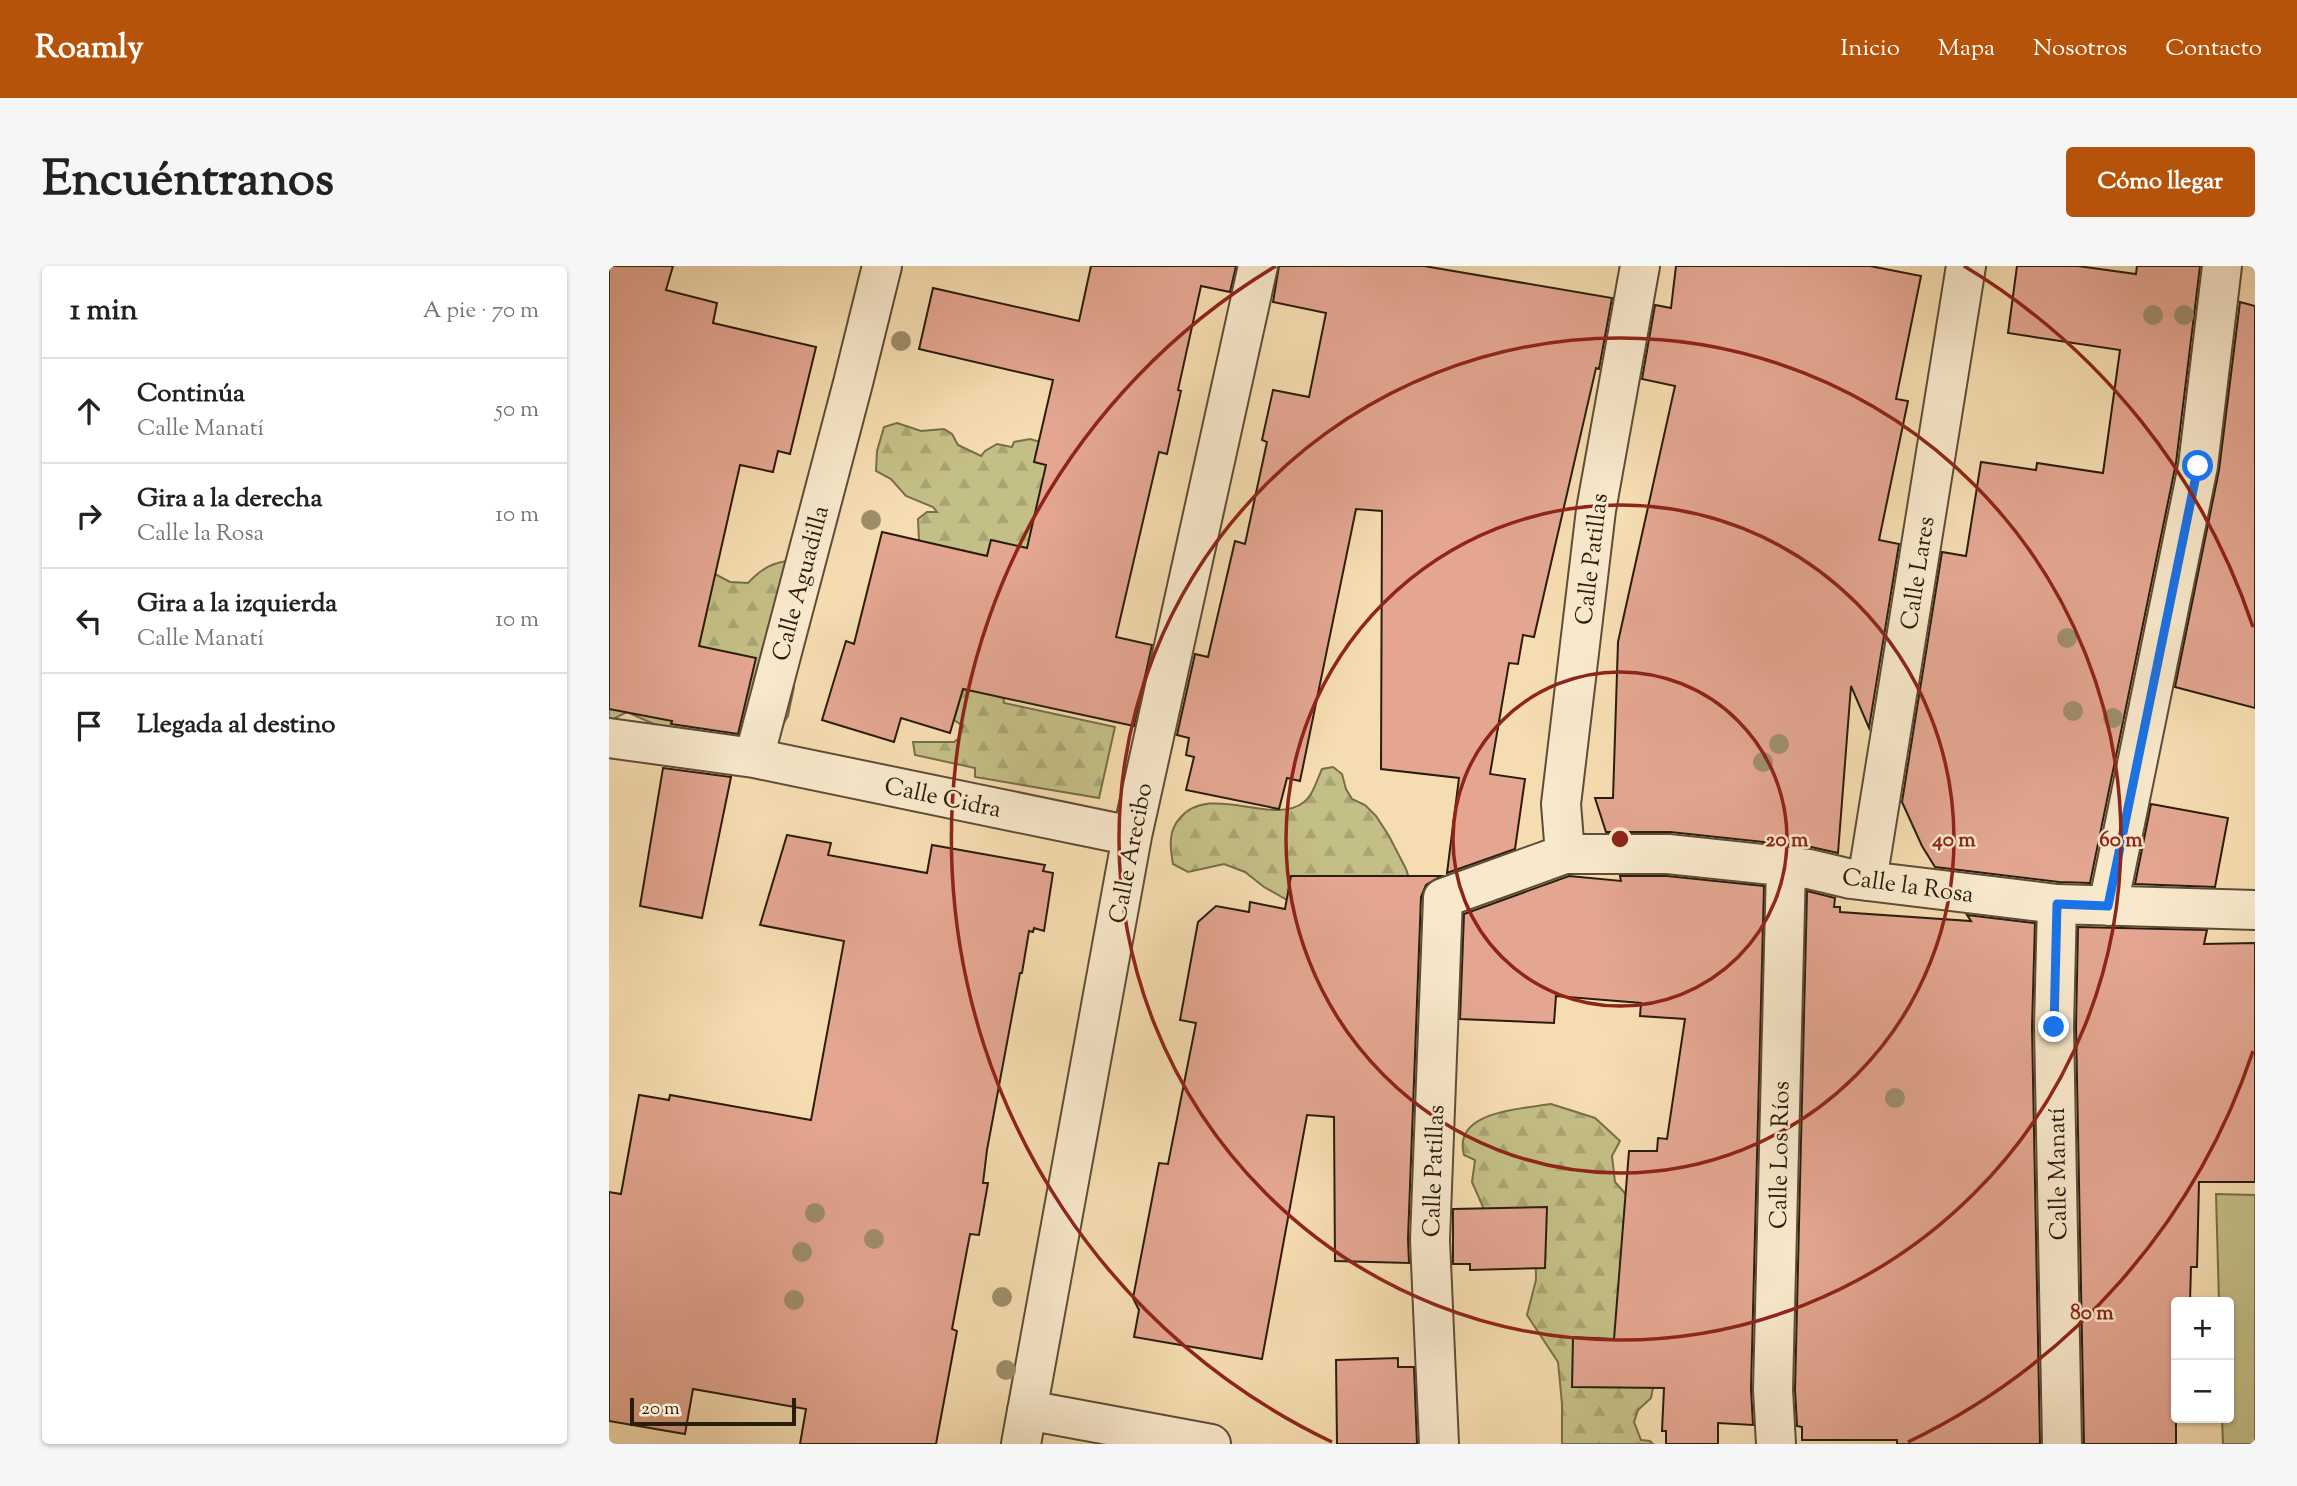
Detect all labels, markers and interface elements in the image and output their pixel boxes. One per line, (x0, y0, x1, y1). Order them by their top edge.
text: Roamly (35, 25, 144, 73)
text: Inicio (1840, 32, 1900, 66)
text: Mapa (1938, 32, 1995, 66)
text: Nosotros (2033, 32, 2127, 66)
text: Contacto (2165, 32, 2262, 66)
text: Encuéntranos (42, 147, 334, 217)
button: Cómo llegar (2066, 147, 2255, 217)
text: 1 min (70, 290, 138, 333)
text: A pie · 70 m (423, 295, 539, 328)
text: Continúa (137, 376, 245, 413)
icon: ahead (70, 392, 108, 430)
text: 50 m (495, 394, 539, 427)
text: Calle Manatí (137, 413, 264, 446)
route start (2182, 450, 2213, 481)
text: Gira a la derecha (137, 481, 322, 518)
street label: Calle Patillas (1568, 491, 1618, 627)
icon: right (70, 497, 108, 535)
text: 10 m (495, 499, 539, 532)
street label: Calle Aguadilla (765, 502, 839, 665)
street label: Calle Lares (1893, 514, 1945, 632)
text: Calle la Rosa (137, 518, 264, 551)
text: Gira a la izquierda (137, 586, 337, 623)
icon: left (70, 602, 108, 640)
text: 10 m (495, 604, 539, 637)
text: Calle Manatí (137, 623, 264, 656)
icon: arrive (70, 707, 108, 745)
text: Llegada al destino (137, 707, 335, 744)
street label: Calle Cidra (881, 770, 1004, 828)
street label: Calle Arecibo (1102, 780, 1162, 927)
text: 20 m (1766, 826, 1809, 856)
text: 40 m (1931, 826, 1976, 856)
text: 60 m (2099, 826, 2143, 856)
centre of rings (1608, 827, 1632, 851)
street label: Calle la Rosa (1840, 861, 1976, 913)
route end (2038, 1011, 2069, 1042)
street label: Calle Los Ríos (1763, 1081, 1799, 1229)
street label: Calle Patillas (1416, 1104, 1454, 1238)
street label: Calle Manatí (2041, 1107, 2077, 1241)
map controls (2171, 1297, 2234, 1423)
button: + (2171, 1297, 2234, 1360)
text: 80 m (2070, 1299, 2114, 1329)
button: − (2171, 1360, 2234, 1423)
scale bar (630, 1395, 796, 1427)
text: 20 m (641, 1396, 680, 1423)

